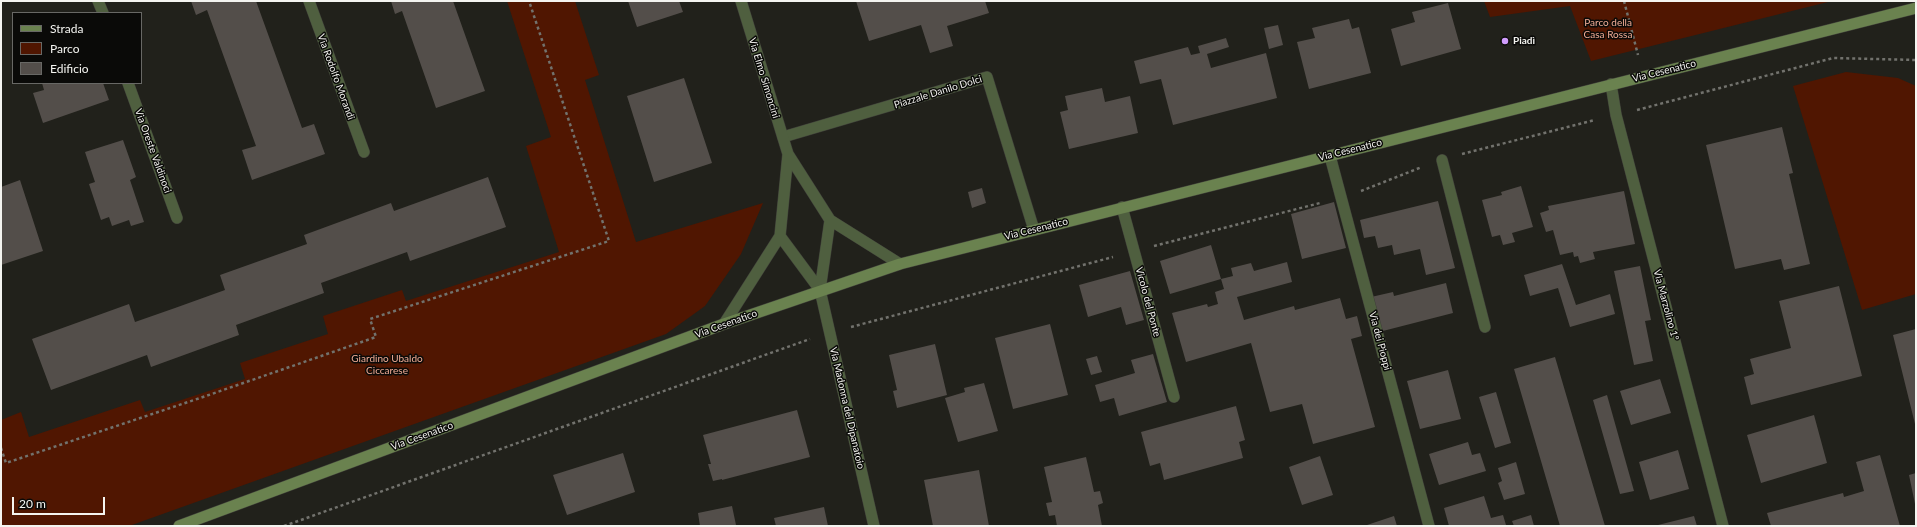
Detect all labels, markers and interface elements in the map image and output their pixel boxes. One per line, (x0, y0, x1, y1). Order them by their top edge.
legend (12, 12, 142, 84)
park label: Parco della Casa Rossa (1584, 17, 1632, 40)
text: Strada (50, 21, 83, 36)
street label: Via Rodolfo Morandi (315, 32, 357, 122)
place label: Piadì (1513, 35, 1535, 47)
street label: Via Elmo Simoncini (746, 36, 782, 120)
marker: Piadì (1500, 36, 1510, 46)
text: Parco (50, 41, 80, 56)
street label: Via Cesenatico (1631, 57, 1697, 85)
text: Edificio (50, 61, 89, 76)
street label: Piazzale Danilo Dolci (893, 73, 983, 111)
street label: Via Oreste Valdinoci (132, 107, 174, 195)
street label: Via Cesenatico (1317, 136, 1383, 164)
street label: Via Cesenatico (1003, 215, 1069, 243)
street label: Vicolo del Ponte (1133, 266, 1163, 338)
street label: Via Marzolino 1° (1651, 268, 1681, 342)
street label: Via Cesenatico (693, 307, 759, 341)
street label: Via dei Pioppi (1366, 310, 1394, 372)
street label: Via Madonna del Dipanatoio (827, 346, 867, 470)
park label: Giardino Ubaldo Ciccarese (351, 353, 423, 376)
street label: Via Cesenatico (389, 419, 455, 453)
scale bar (14, 489, 107, 515)
text: 20 m (19, 496, 46, 511)

